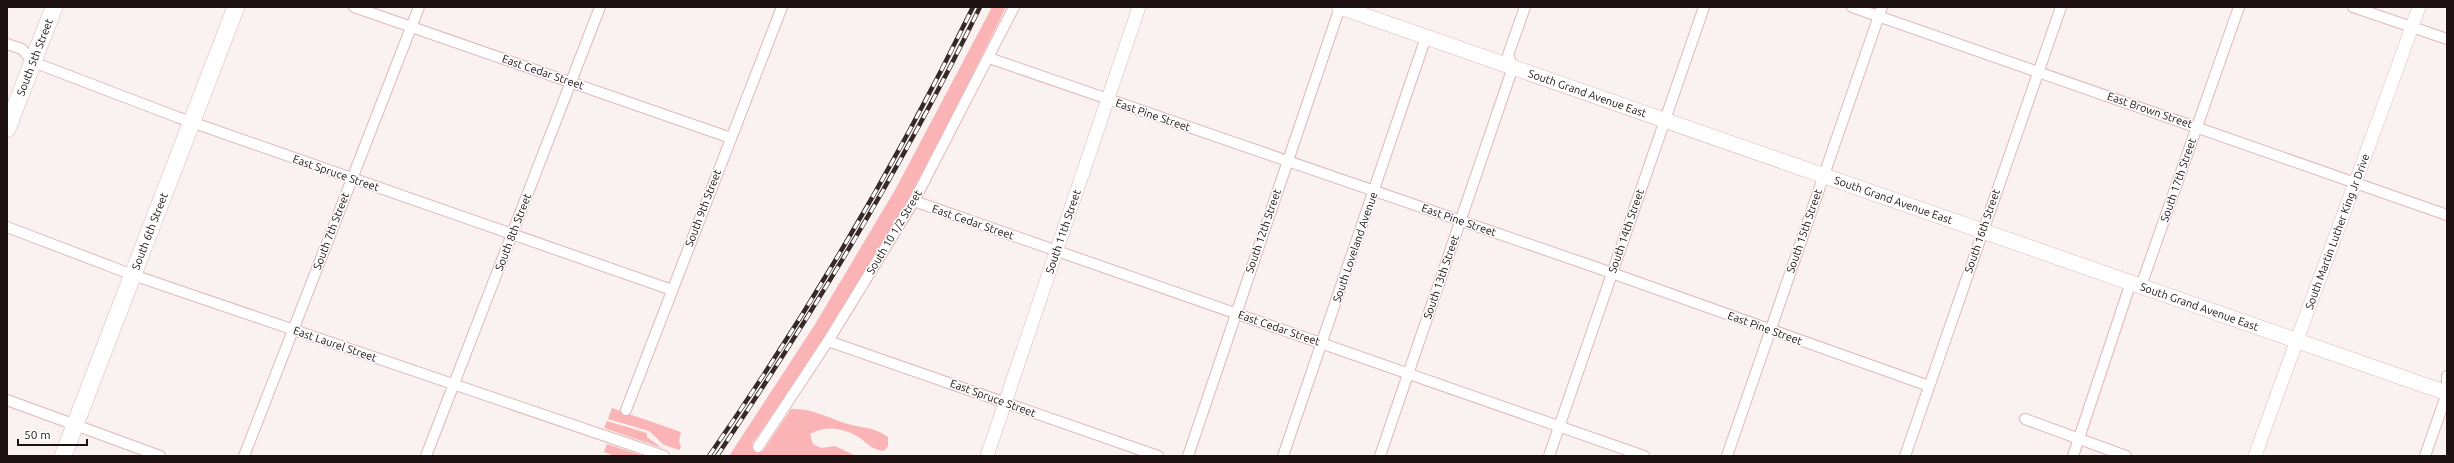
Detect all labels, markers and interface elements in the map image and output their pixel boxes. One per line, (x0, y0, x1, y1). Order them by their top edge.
street label: South 5th Street (14, 16, 55, 97)
street label: East Cedar Street (501, 52, 586, 92)
street label: South Grand Avenue East (1527, 67, 1649, 120)
street label: East Brown Street (2106, 90, 2195, 130)
street label: East Pine Street (1114, 97, 1193, 134)
street label: South 17th Street (2158, 136, 2198, 223)
street label: South Martin Luther King Jr Drive (2303, 152, 2371, 311)
street label: East Spruce Street (291, 153, 381, 194)
street label: South 9th Street (683, 167, 723, 248)
street label: South Grand Avenue East (1833, 174, 1955, 226)
street label: South 10 1/2 Street (864, 187, 924, 276)
street label: South 11th Street (1043, 187, 1083, 275)
street label: South 12th Street (1243, 187, 1283, 274)
street label: South 14th Street (1606, 187, 1646, 274)
street label: South 15th Street (1784, 187, 1824, 274)
street label: South 16th Street (1962, 187, 2002, 274)
street label: South 6th Street (129, 190, 170, 271)
street label: South 7th Street (311, 190, 351, 271)
street label: South Loveland Avenue (1330, 190, 1380, 304)
street label: South 8th Street (493, 191, 533, 272)
street label: East Cedar Street (931, 202, 1016, 242)
street label: East Pine Street (1420, 202, 1499, 239)
street label: South 13th Street (1421, 233, 1461, 320)
street label: South Grand Avenue East (2138, 280, 2261, 333)
street label: East Cedar Street (1237, 308, 1322, 348)
street label: East Pine Street (1726, 309, 1804, 347)
street label: East Laurel Street (292, 324, 379, 364)
street label: East Spruce Street (948, 377, 1038, 419)
scale bar (18, 421, 87, 447)
text: 50 m (24, 428, 51, 441)

